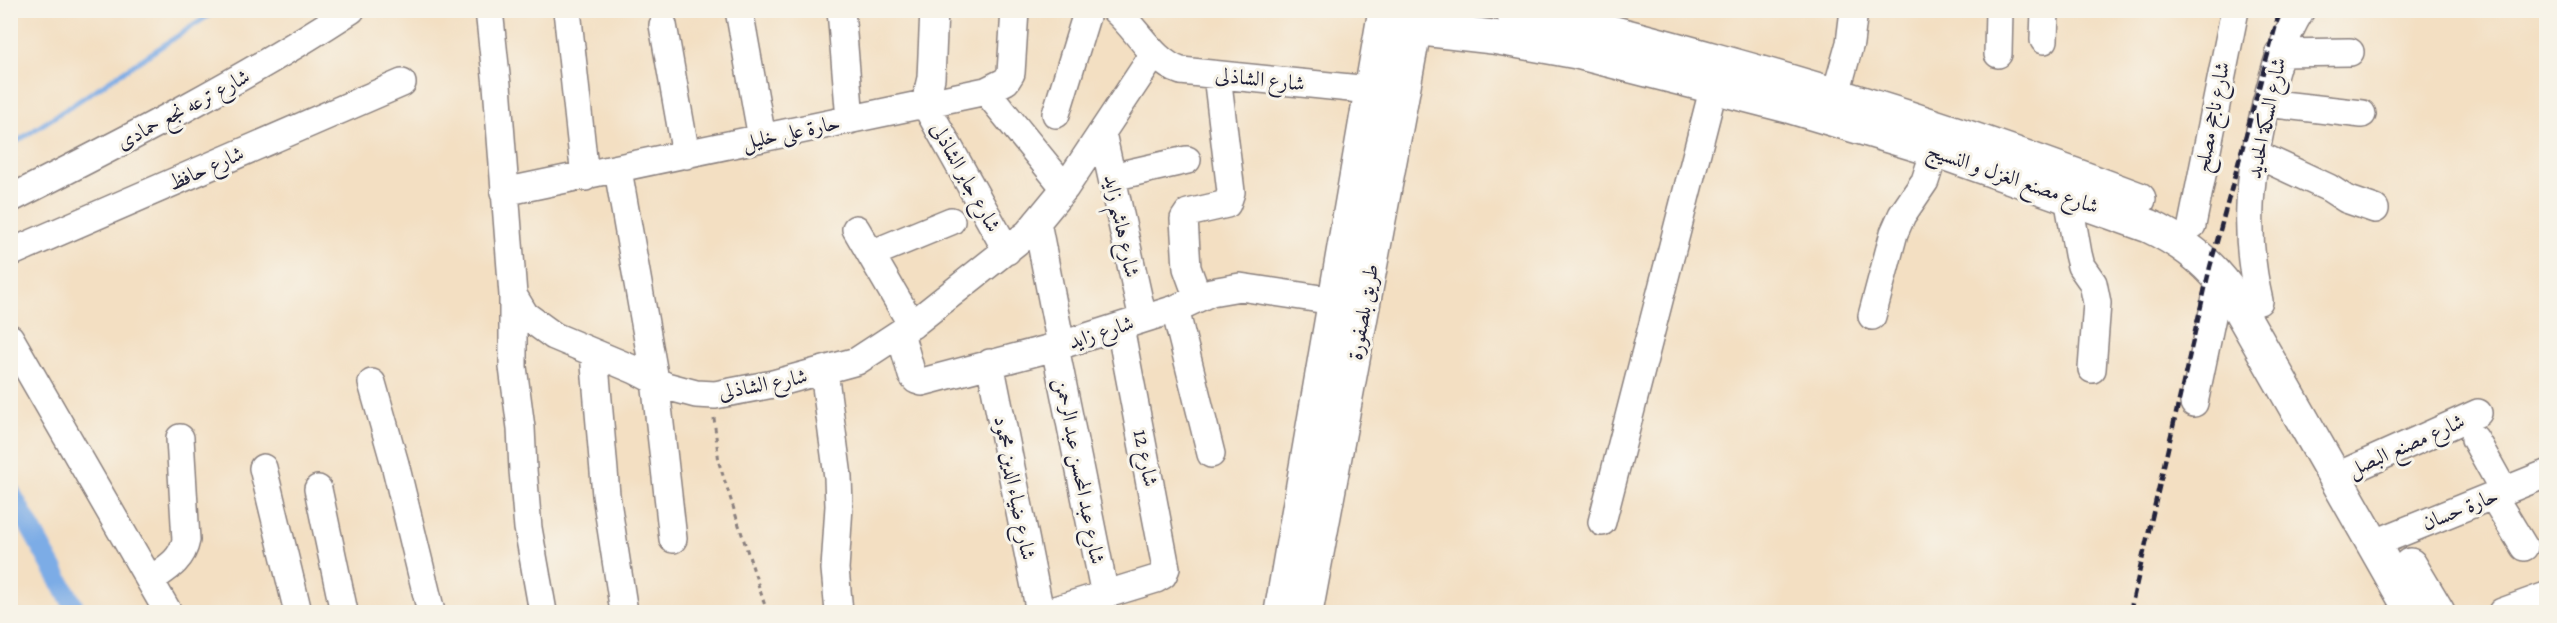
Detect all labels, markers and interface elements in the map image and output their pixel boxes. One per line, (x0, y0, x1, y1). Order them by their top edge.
street label: شارع السكة الحديد (2240, 55, 2296, 182)
street label: شارع ناجح مصلح (2188, 59, 2241, 176)
street label: شارع الشاذلى (1213, 60, 1306, 102)
street label: شارع ترعه نجع حمادى (111, 62, 257, 160)
street label: حارة على خليل (739, 108, 843, 158)
street label: شارع جابر الشاذلى (921, 117, 1008, 239)
street label: شارع مصنع الغزل و النسيج (1922, 135, 2103, 225)
street label: شارع حافظ (164, 139, 250, 201)
street label: شارع هاشم زايد (1091, 172, 1147, 282)
street label: طريق بلصفورة (1341, 262, 1385, 362)
street label: شارع زايد (1065, 308, 1139, 360)
street label: شارع الشاذلى (716, 362, 811, 410)
street label: شارع عبد المحسن عبد الرحمن (1044, 375, 1112, 567)
street label: شارع مصنع البصل (2343, 407, 2471, 488)
street label: شارع ضياء الدين محمود (983, 414, 1043, 563)
street label: شارع 12 (1123, 427, 1165, 490)
street label: حارة حسان (2418, 481, 2502, 537)

